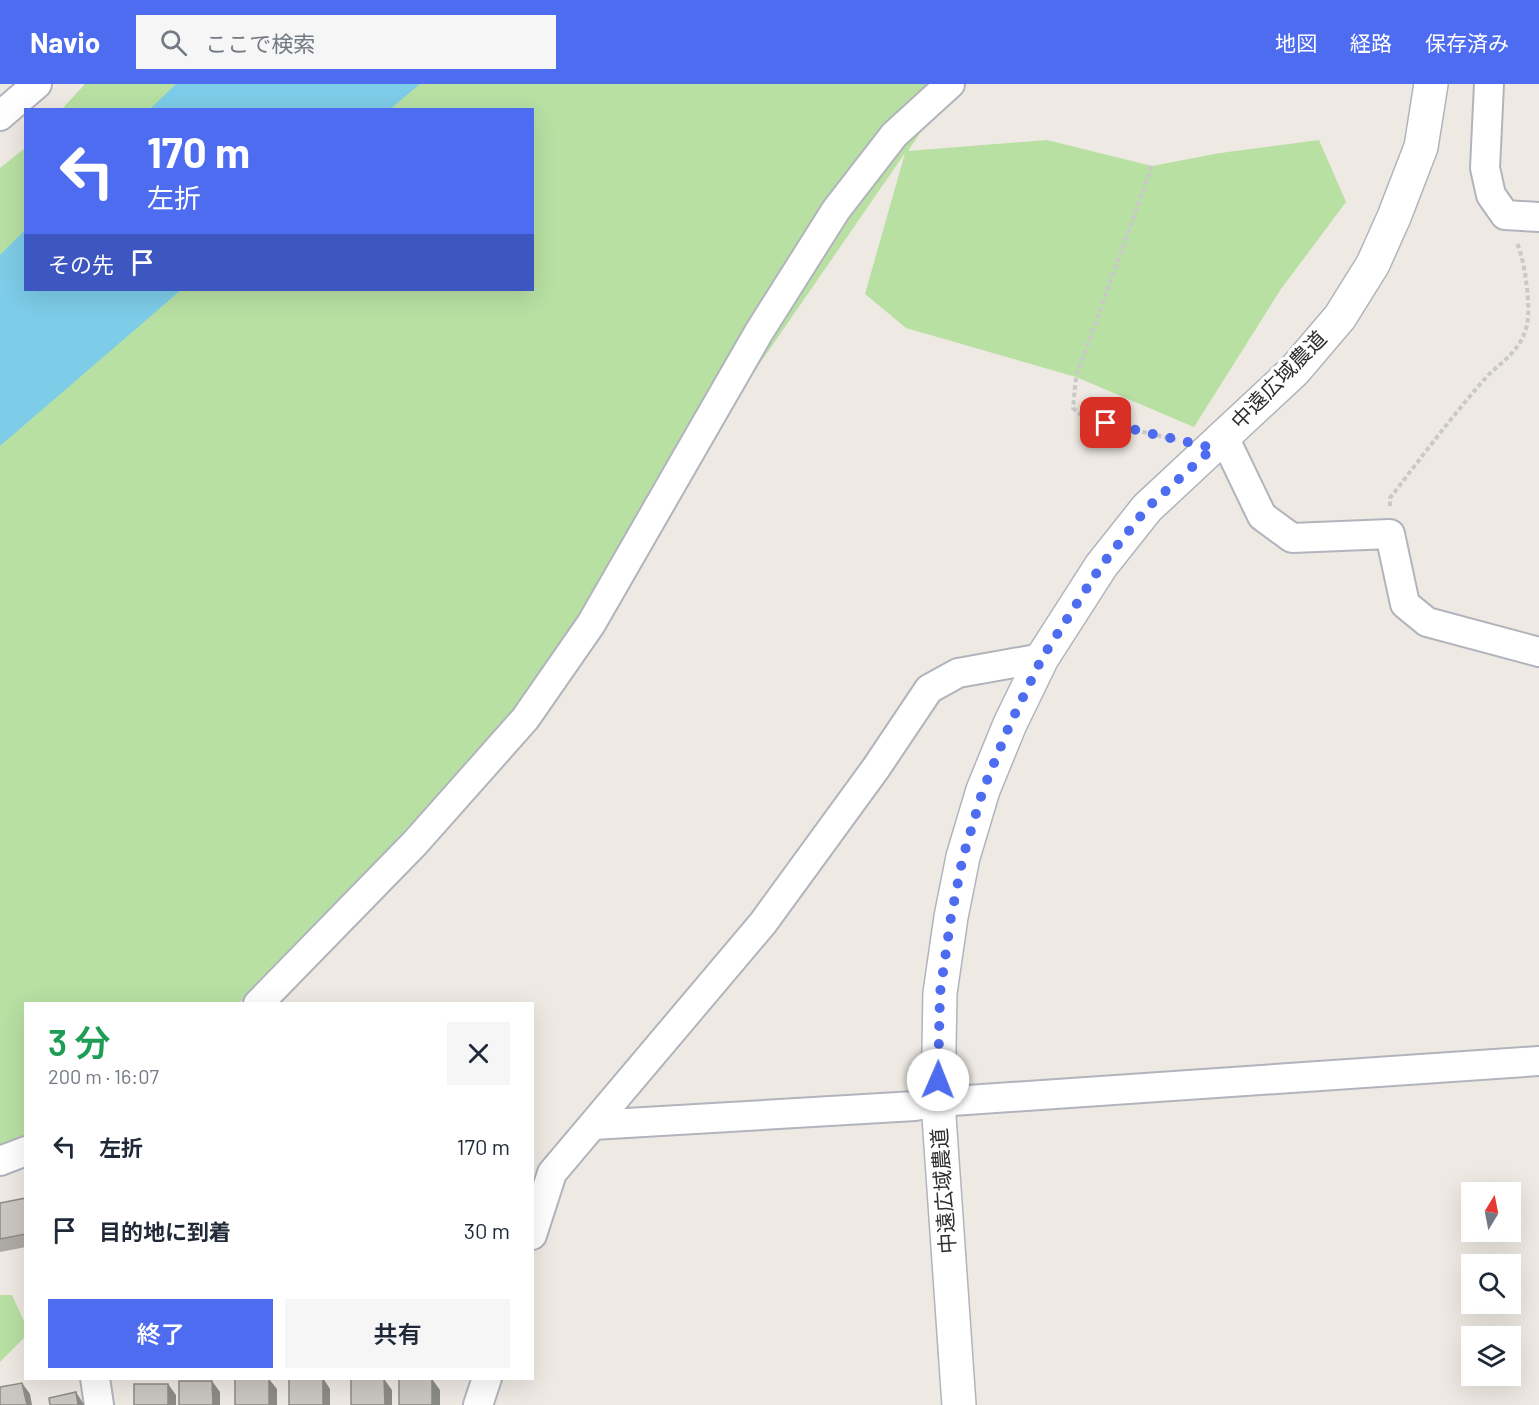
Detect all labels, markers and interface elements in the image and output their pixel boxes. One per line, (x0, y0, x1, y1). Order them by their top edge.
search box (136, 15, 556, 69)
text: Navio (30, 25, 100, 59)
icon: search (157, 26, 190, 59)
text: ここで検索 (205, 30, 315, 56)
text: 地図 (1275, 30, 1317, 55)
text: 経路 (1350, 30, 1392, 55)
text: 保存済み (1425, 30, 1509, 55)
text: 170 m (147, 126, 250, 176)
icon: left (48, 132, 126, 210)
text: 左折 (147, 181, 201, 213)
icon: arrive (126, 246, 159, 279)
text: その先 (48, 251, 114, 277)
street label: 中遠広域農道 (1225, 325, 1331, 433)
pin (1080, 397, 1131, 448)
icon: arrive (1089, 406, 1122, 439)
text: 3 分 (48, 1020, 110, 1063)
button: close (447, 1022, 510, 1085)
position arrow (906, 1048, 970, 1112)
text: 200 m · 16:07 (48, 1064, 159, 1088)
street label: 中遠広域農道 (926, 1127, 959, 1255)
icon: left (48, 1130, 81, 1163)
text: 170 m (457, 1133, 510, 1159)
text: 左折 (99, 1134, 143, 1160)
north arrow (1461, 1182, 1521, 1242)
map controls (1461, 1182, 1521, 1386)
icon: arrive (48, 1214, 81, 1247)
text: 30 m (464, 1217, 510, 1243)
text: 目的地に到着 (99, 1218, 231, 1244)
button: search (1461, 1254, 1521, 1314)
button: 終了 (48, 1299, 273, 1368)
button: 共有 (285, 1299, 510, 1368)
button: layers (1461, 1326, 1521, 1386)

